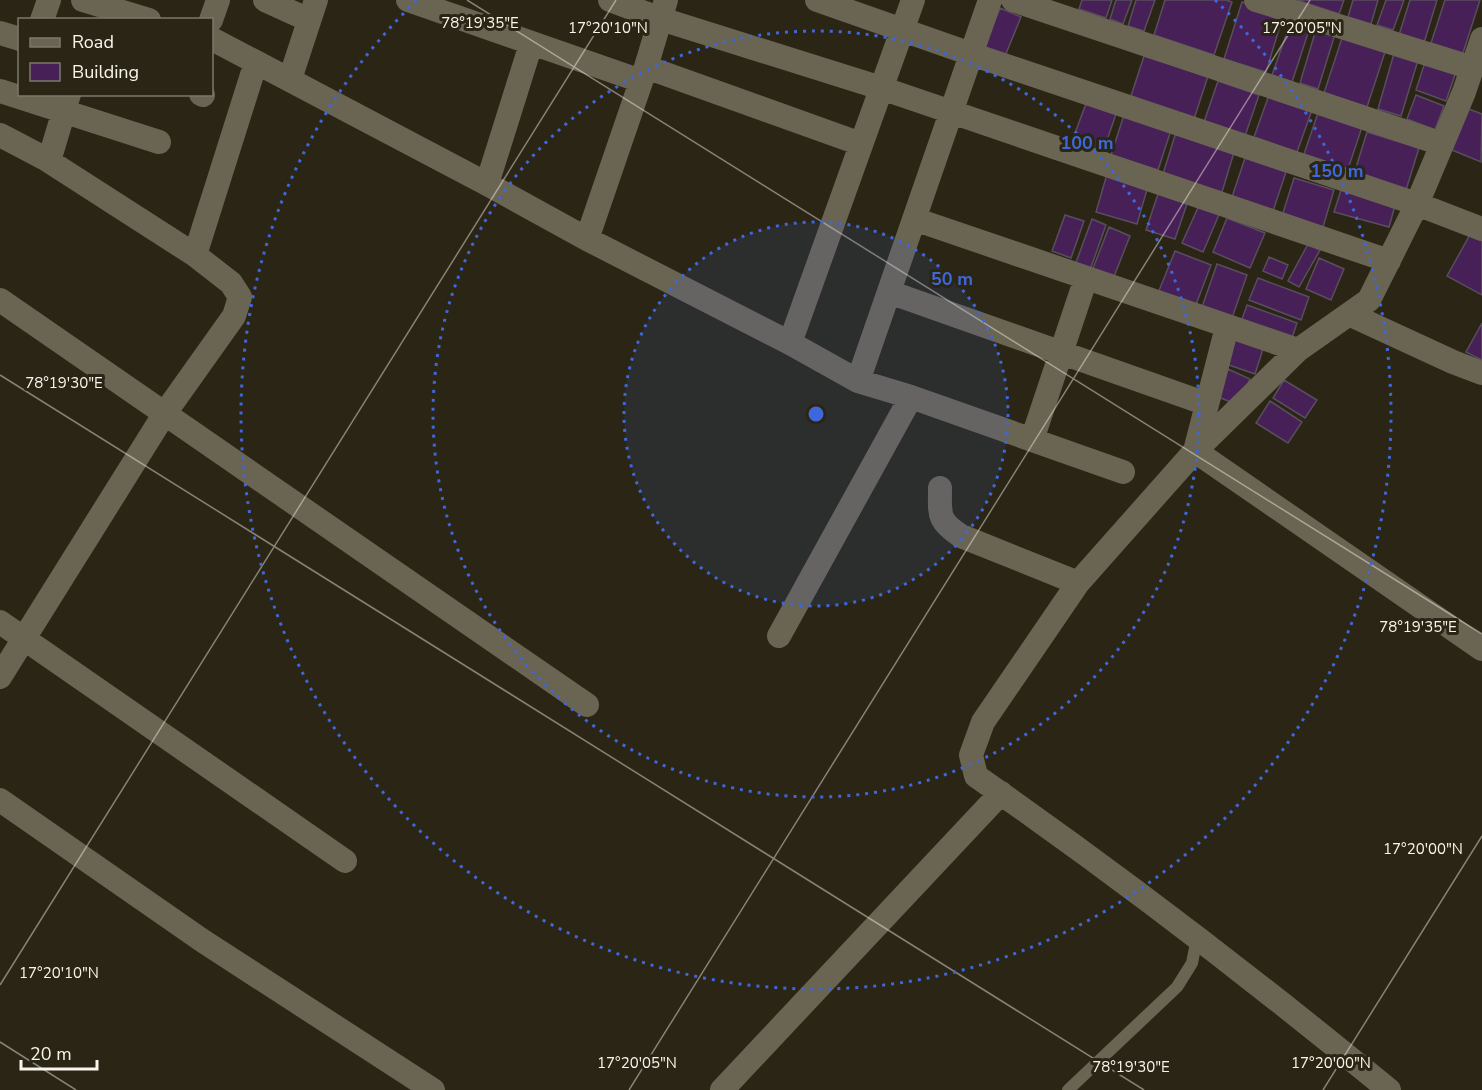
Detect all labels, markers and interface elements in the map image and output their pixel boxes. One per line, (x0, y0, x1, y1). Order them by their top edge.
text: 78°19'35"E (441, 13, 519, 33)
legend (18, 18, 213, 96)
text: 17°20'10"N (568, 18, 648, 38)
text: 17°20'05"N (1262, 18, 1342, 38)
text: Road (72, 30, 114, 54)
text: Building (72, 60, 139, 84)
text: 100 m (1060, 131, 1114, 155)
text: 150 m (1310, 159, 1364, 183)
text: 50 m (931, 267, 973, 291)
text: 78°19'30"E (25, 373, 103, 393)
centre of rings (806, 404, 826, 424)
text: 78°19'35"E (1379, 617, 1457, 637)
text: 17°20'00"N (1383, 839, 1463, 859)
text: 17°20'10"N (19, 963, 99, 983)
scale bar (21, 1033, 98, 1071)
text: 20 m (30, 1042, 72, 1066)
text: 17°20'05"N (597, 1053, 677, 1073)
text: 17°20'00"N (1291, 1053, 1371, 1073)
text: 78°19'30"E (1092, 1057, 1170, 1077)

